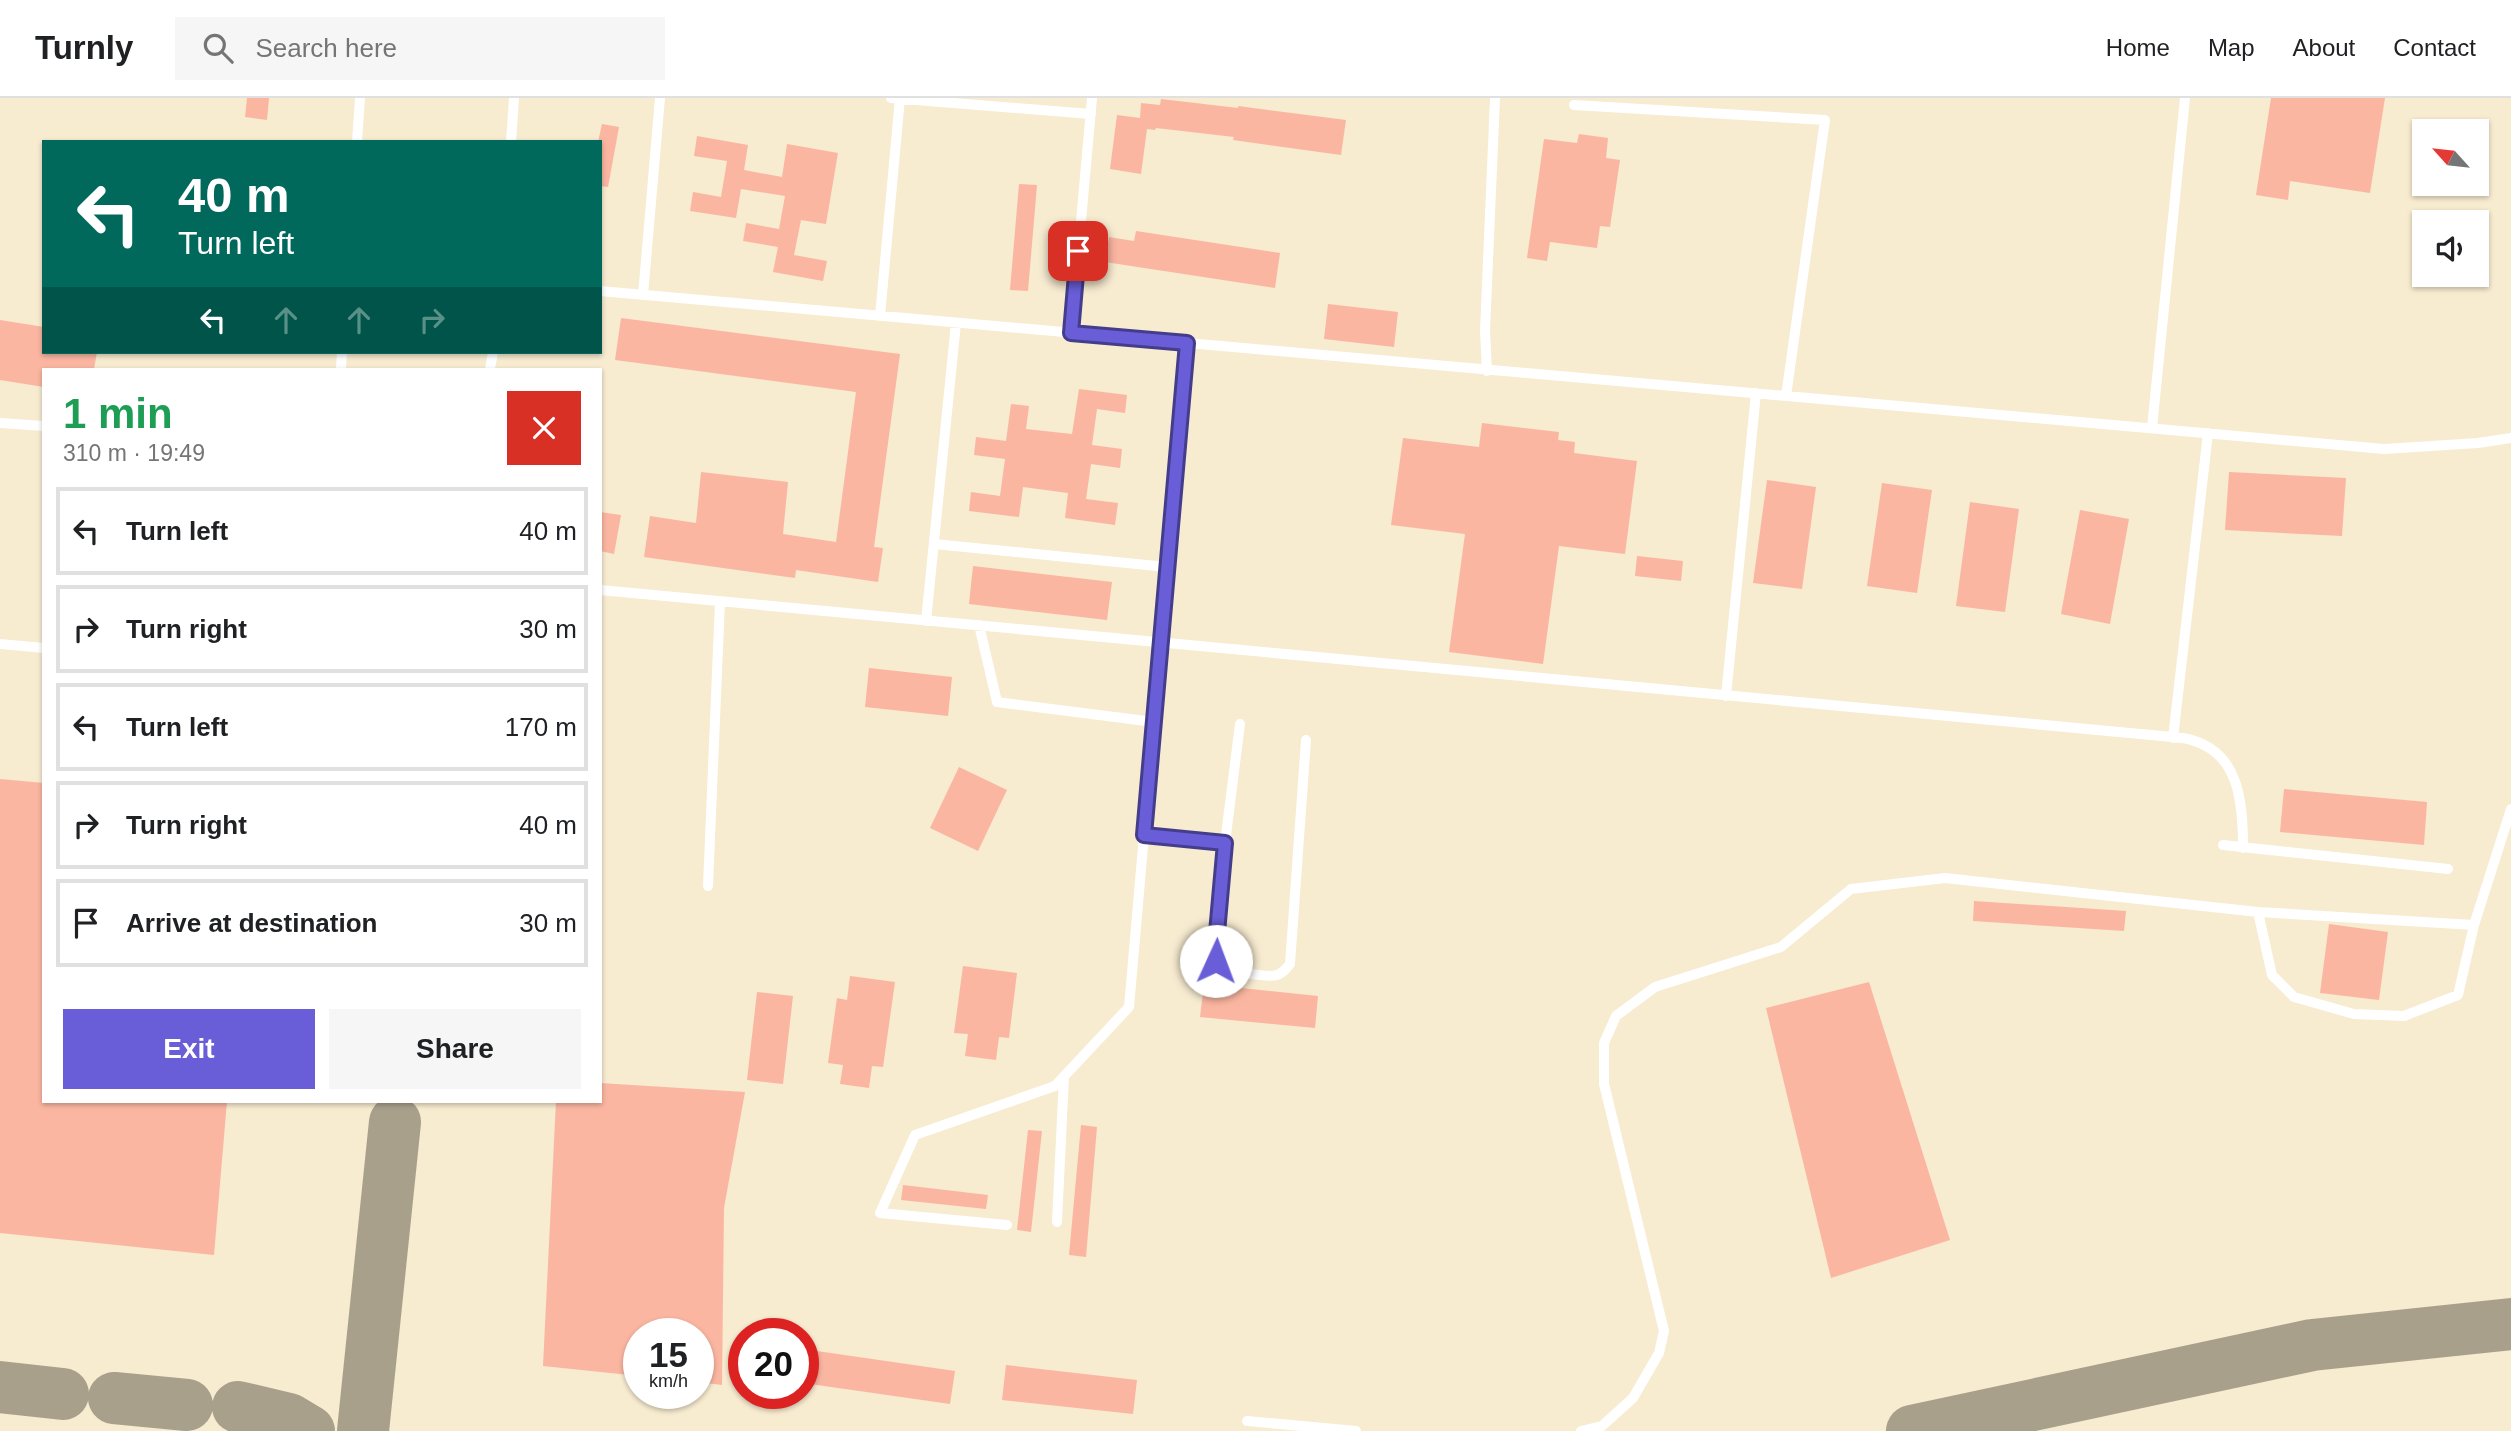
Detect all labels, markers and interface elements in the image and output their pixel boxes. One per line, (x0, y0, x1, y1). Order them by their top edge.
search box (175, 17, 665, 80)
text: Turnly (35, 29, 133, 66)
icon: search (199, 29, 237, 67)
text: Search here (255, 33, 397, 63)
text: Home (2106, 34, 2170, 61)
text: Map (2208, 34, 2255, 61)
text: About (2293, 34, 2355, 61)
text: Contact (2393, 34, 2476, 61)
north arrow (2412, 119, 2488, 196)
map controls (2412, 119, 2489, 287)
icon: left (63, 168, 154, 259)
text: 40 m (178, 168, 290, 222)
button: sound (2412, 210, 2489, 287)
pin (1048, 221, 1108, 281)
text: Turn left (178, 225, 294, 261)
icon: arrive (1059, 232, 1097, 270)
icon: left (194, 301, 232, 339)
icon: ahead (267, 301, 305, 339)
icon: ahead (340, 301, 378, 339)
icon: right (413, 301, 451, 339)
text: 1 min (63, 390, 173, 437)
button: close (507, 391, 581, 465)
text: 310 m · 19:49 (63, 440, 205, 466)
icon: left (67, 512, 105, 550)
text: Turn left (126, 516, 228, 546)
text: 40 m (519, 516, 577, 546)
icon: right (67, 610, 105, 648)
text: Turn right (126, 614, 247, 644)
text: 30 m (519, 614, 577, 644)
icon: left (67, 708, 105, 746)
text: Turn left (126, 712, 228, 742)
text: 170 m (505, 712, 577, 742)
icon: right (67, 806, 105, 844)
text: Turn right (126, 810, 247, 840)
text: 40 m (519, 810, 577, 840)
icon: arrive (67, 904, 105, 942)
text: Arrive at destination (126, 908, 377, 938)
text: 30 m (519, 908, 577, 938)
position arrow (1179, 924, 1253, 998)
button: Exit (63, 1009, 315, 1089)
button: Share (329, 1009, 581, 1089)
speed limit sign: 20 (728, 1318, 819, 1409)
text: 15 (649, 1335, 688, 1374)
text: km/h (649, 1371, 688, 1391)

